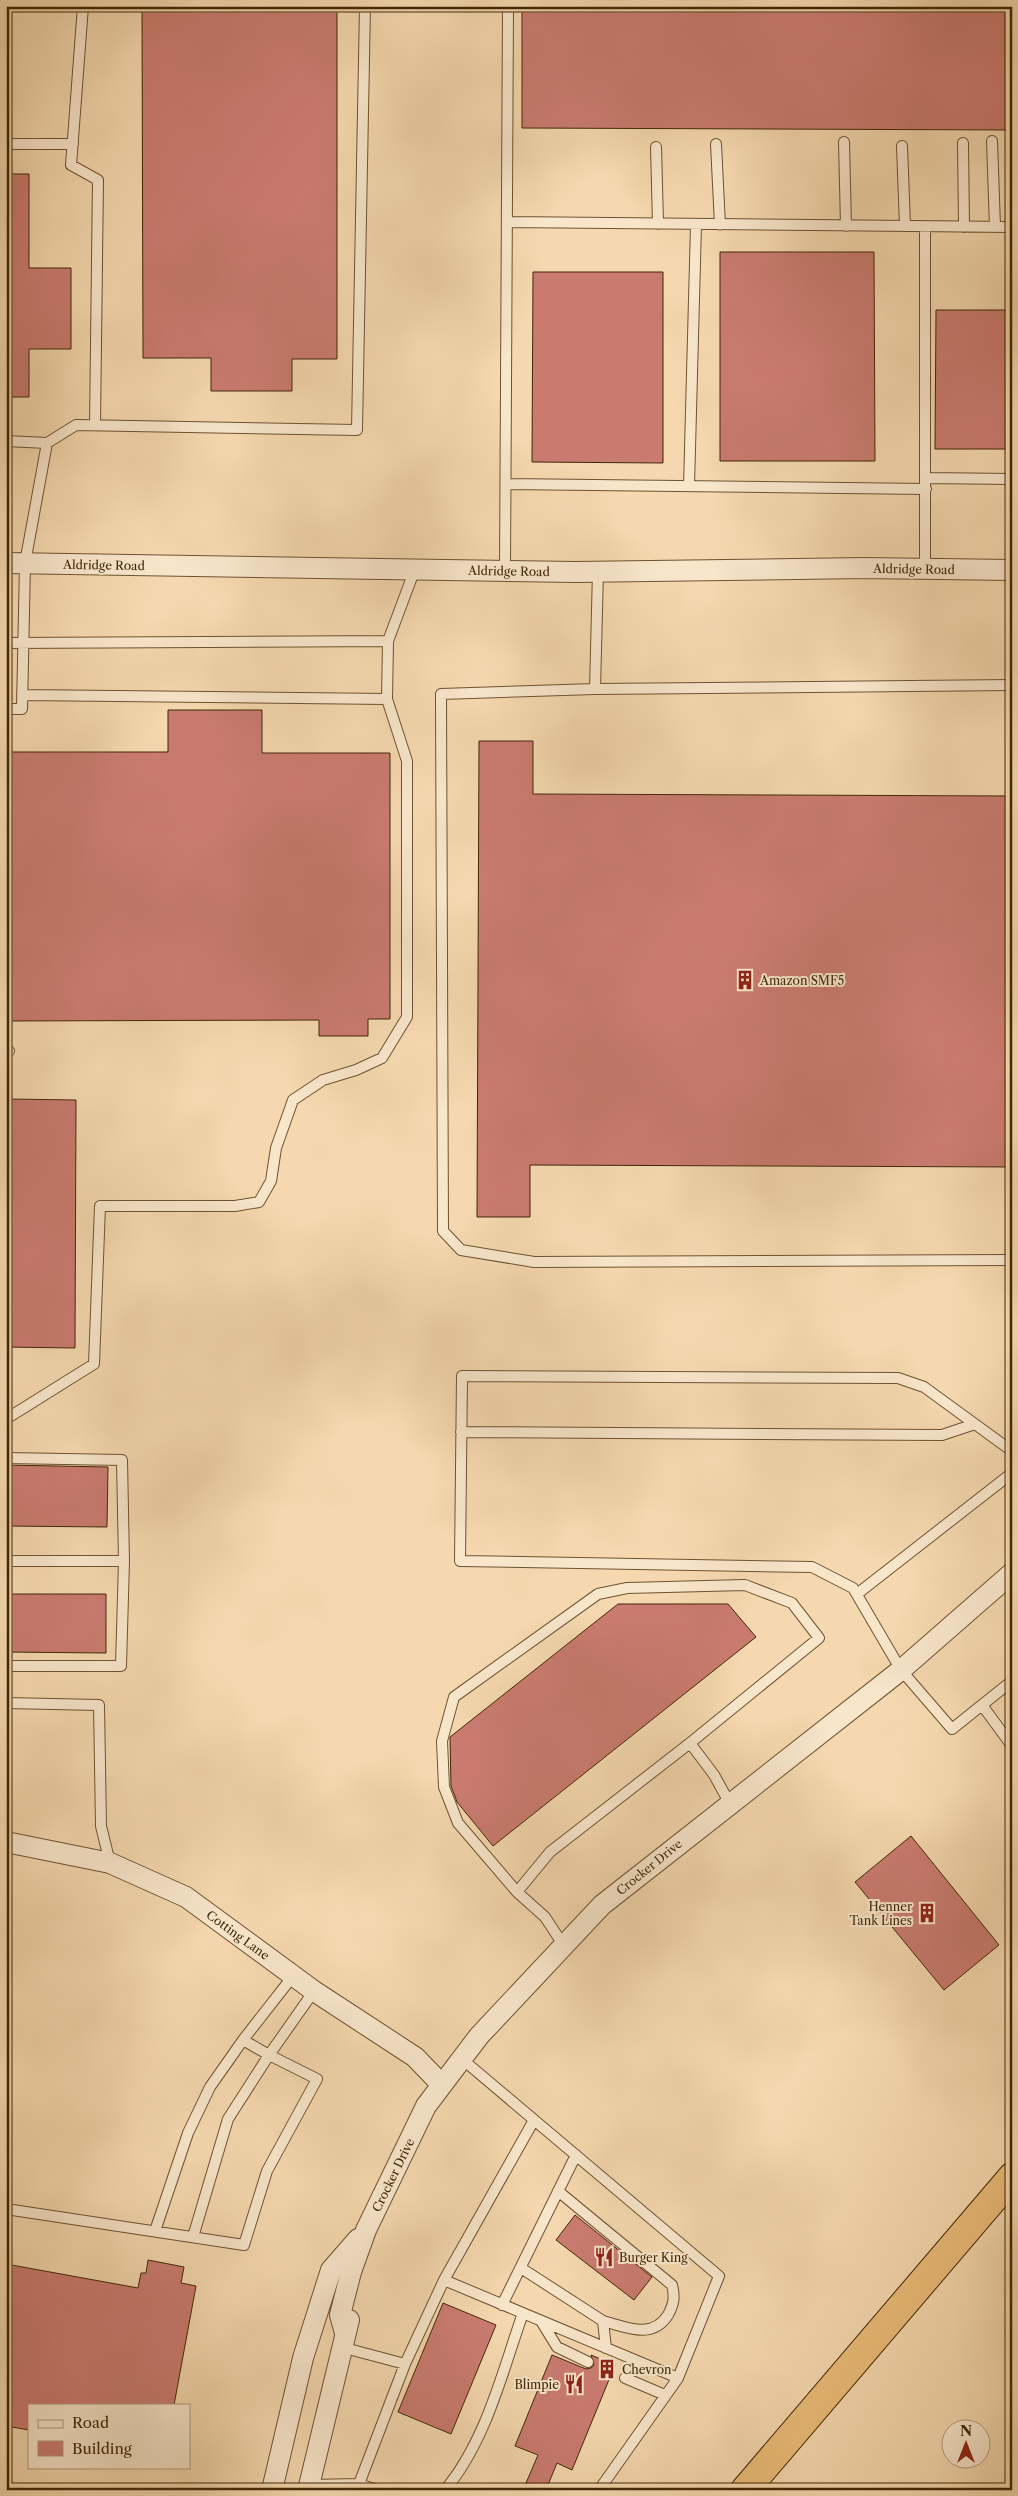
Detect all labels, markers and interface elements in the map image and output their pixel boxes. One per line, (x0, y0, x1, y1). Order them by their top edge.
street label: Aldridge Road (62, 557, 146, 573)
street label: Aldridge Road (872, 561, 956, 577)
street label: Aldridge Road (467, 563, 551, 579)
building icon: Amazon SMF5 (734, 969, 756, 991)
place label: Amazon SMF5 (759, 973, 844, 988)
street label: Crocker Drive (613, 1836, 685, 1898)
place label: Henner Tank Lines (849, 1899, 912, 1928)
building icon: Henner Tank Lines (916, 1902, 938, 1924)
street label: Cotting Lane (204, 1907, 273, 1963)
street label: Crocker Drive (369, 2135, 417, 2214)
restaurant icon: Burger King (593, 2246, 615, 2268)
place label: Burger King (619, 2250, 688, 2265)
building icon: Chevron (596, 2358, 618, 2380)
place label: Chevron (622, 2362, 672, 2377)
restaurant icon: Blimpie (563, 2373, 585, 2395)
place label: Blimpie (515, 2377, 559, 2392)
legend (28, 2404, 190, 2468)
text: Road (72, 2413, 109, 2432)
north arrow (940, 2418, 990, 2468)
text: N (960, 2422, 972, 2440)
text: Building (72, 2439, 132, 2458)

